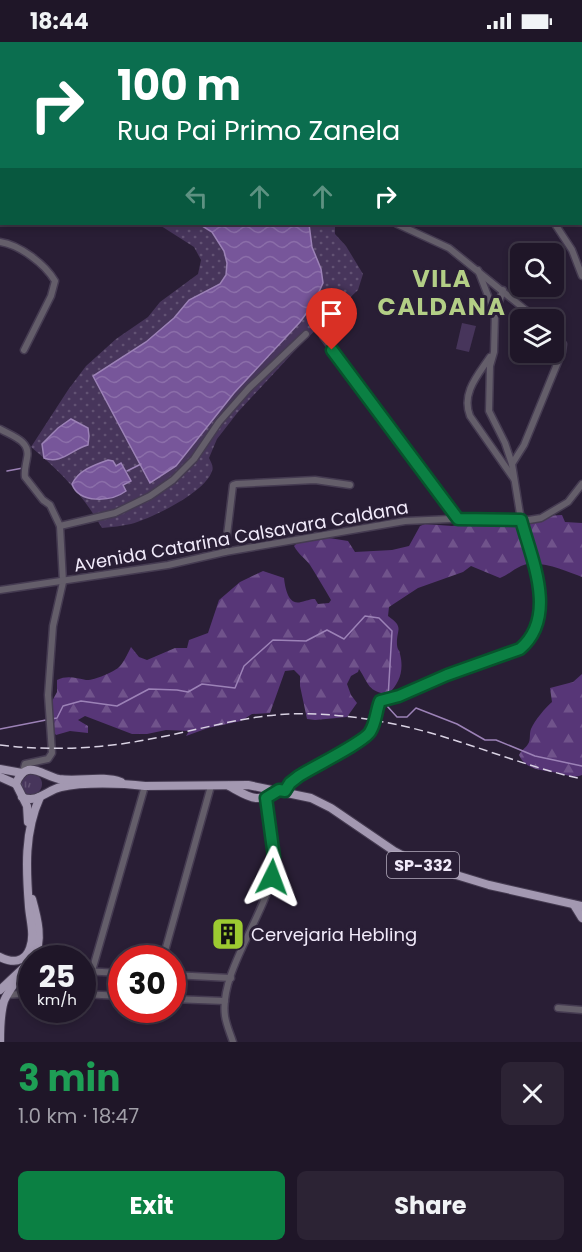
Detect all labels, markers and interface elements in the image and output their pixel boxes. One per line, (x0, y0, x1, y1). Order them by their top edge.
text: 18:44 (30, 6, 89, 37)
text: 100 m (117, 56, 241, 115)
icon: right (18, 66, 96, 144)
text: Rua Pai Primo Zanela (117, 112, 400, 149)
icon: left (180, 180, 213, 213)
icon: ahead (243, 180, 276, 213)
icon: ahead (306, 180, 339, 213)
icon: right (369, 180, 402, 213)
map controls (510, 243, 564, 363)
button: search (510, 243, 564, 297)
district label: VILA CALDANA (378, 262, 506, 323)
pin (306, 288, 357, 350)
icon: arrive (315, 297, 348, 330)
button: layers (510, 309, 564, 363)
street label: Avenida Catarina Calsavara Caldana (72, 494, 410, 578)
position arrow (240, 845, 304, 909)
road number: SP-332 (387, 852, 459, 878)
building icon: Cervejaria Hebling (210, 916, 246, 952)
place label: Cervejaria Hebling (251, 922, 417, 947)
speed limit sign: 30 (108, 945, 186, 1023)
text: 25 (39, 955, 75, 998)
text: km/h (37, 989, 77, 1010)
text: 3 min (18, 1053, 120, 1104)
button: close (501, 1062, 564, 1125)
text: 1.0 km · 18:47 (18, 1102, 139, 1130)
button: Exit (18, 1171, 285, 1240)
button: Share (297, 1171, 564, 1240)

